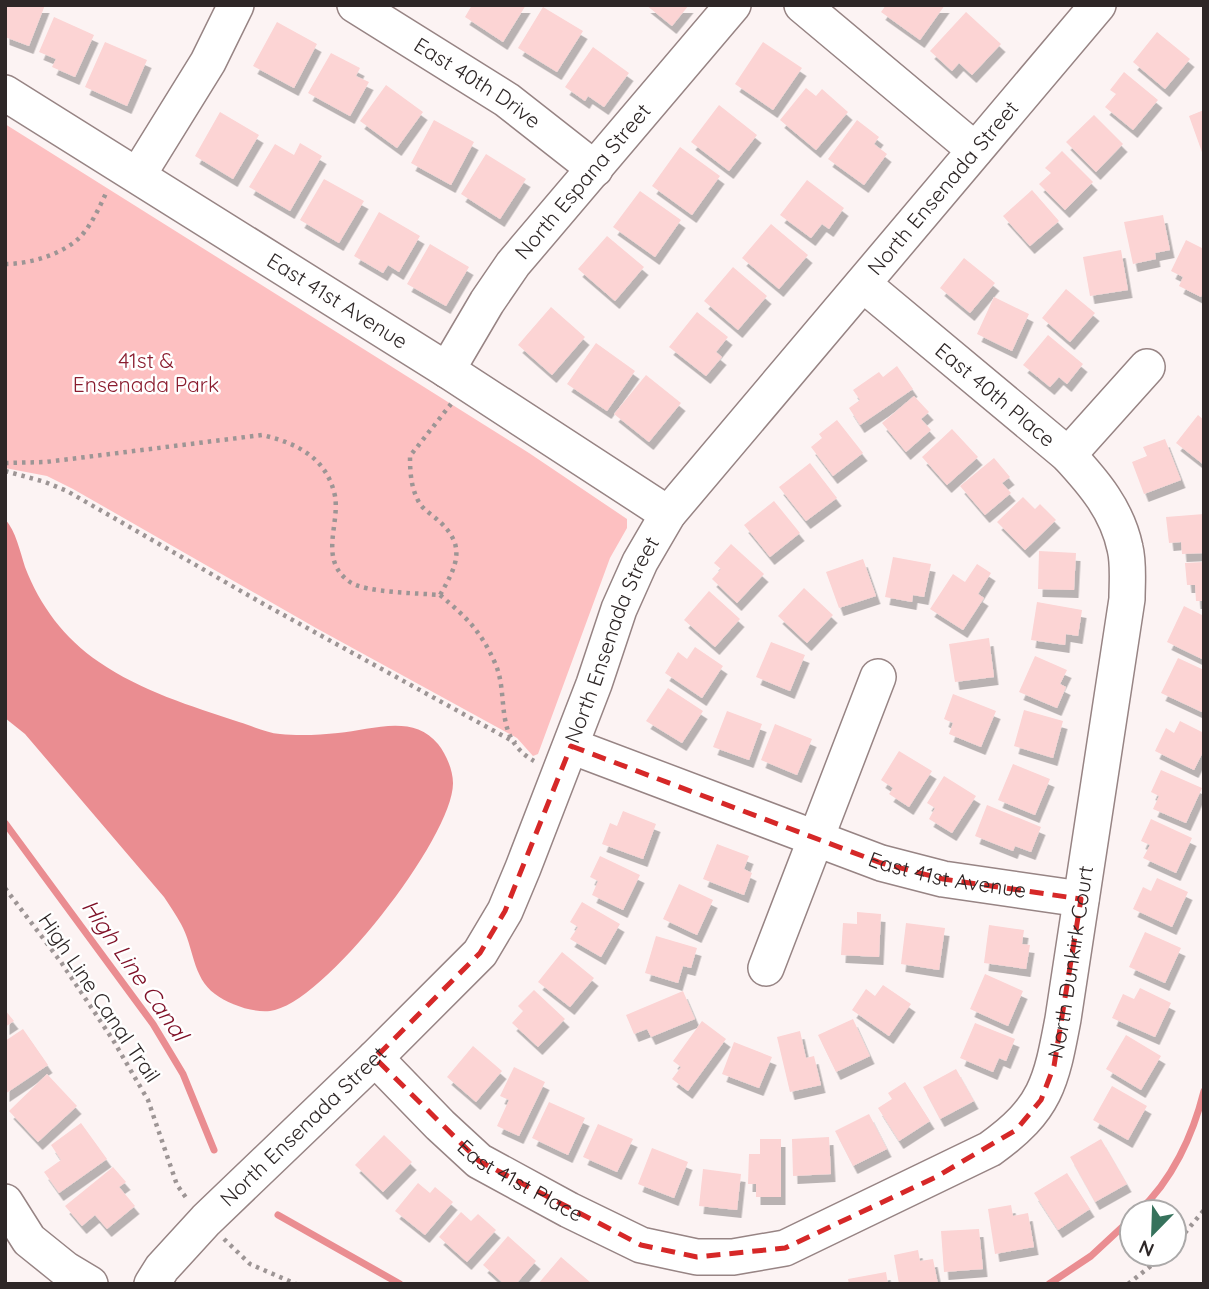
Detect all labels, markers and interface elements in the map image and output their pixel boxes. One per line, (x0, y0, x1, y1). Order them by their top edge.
street label: East 40th Drive (410, 31, 546, 133)
street label: North Ensenada Street (862, 95, 1024, 280)
street label: North Espana Street (509, 98, 656, 264)
street label: East 41st Avenue (263, 247, 413, 354)
street label: East 40th Place (930, 337, 1061, 452)
park label: 41st & Ensenada Park (73, 347, 219, 397)
street label: North Ensenada Street (558, 531, 664, 747)
street label: East 41st Avenue (865, 845, 1028, 903)
street label: North Dunkirk Court (1041, 864, 1098, 1061)
water label: High Line Canal (76, 893, 197, 1048)
street label: High Line Canal Trail (33, 908, 166, 1087)
street label: North Ensenada Street (214, 1040, 391, 1211)
street label: East 41st Place (452, 1134, 588, 1227)
north arrow (1118, 1198, 1188, 1268)
text: N (1135, 1235, 1157, 1262)

